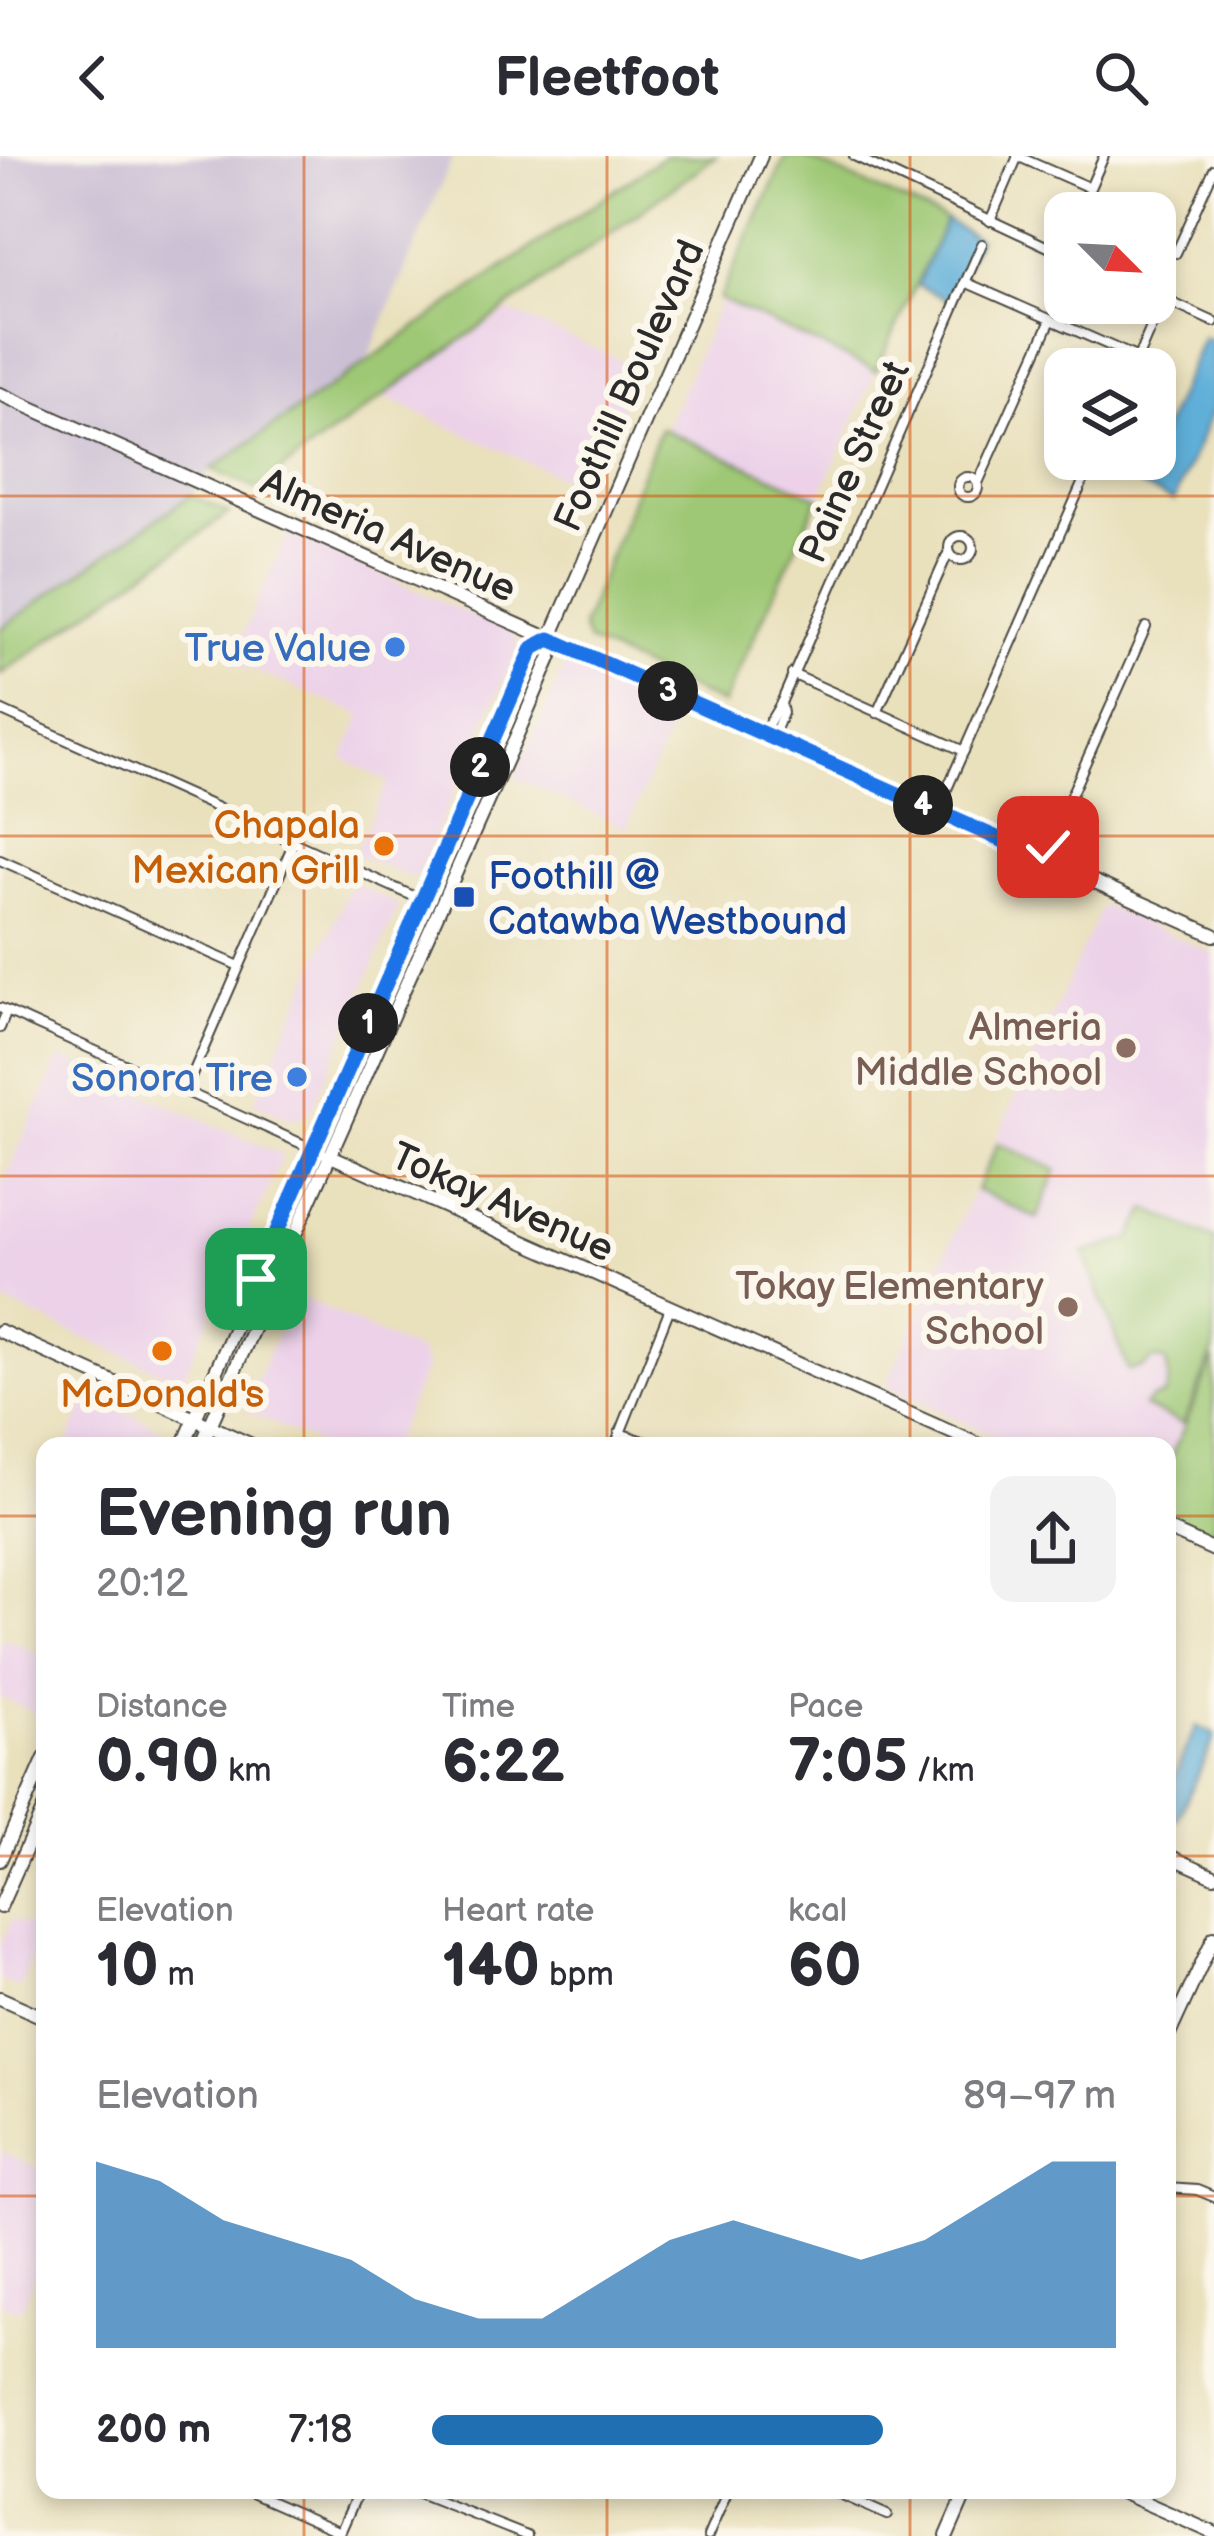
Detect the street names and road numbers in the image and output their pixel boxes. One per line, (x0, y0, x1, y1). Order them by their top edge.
street label: Foothill Boulevard (545, 233, 716, 539)
street label: Paine Street (790, 354, 921, 570)
street label: Almeria Avenue (253, 459, 523, 614)
street label: Tokay Avenue (383, 1133, 620, 1273)

